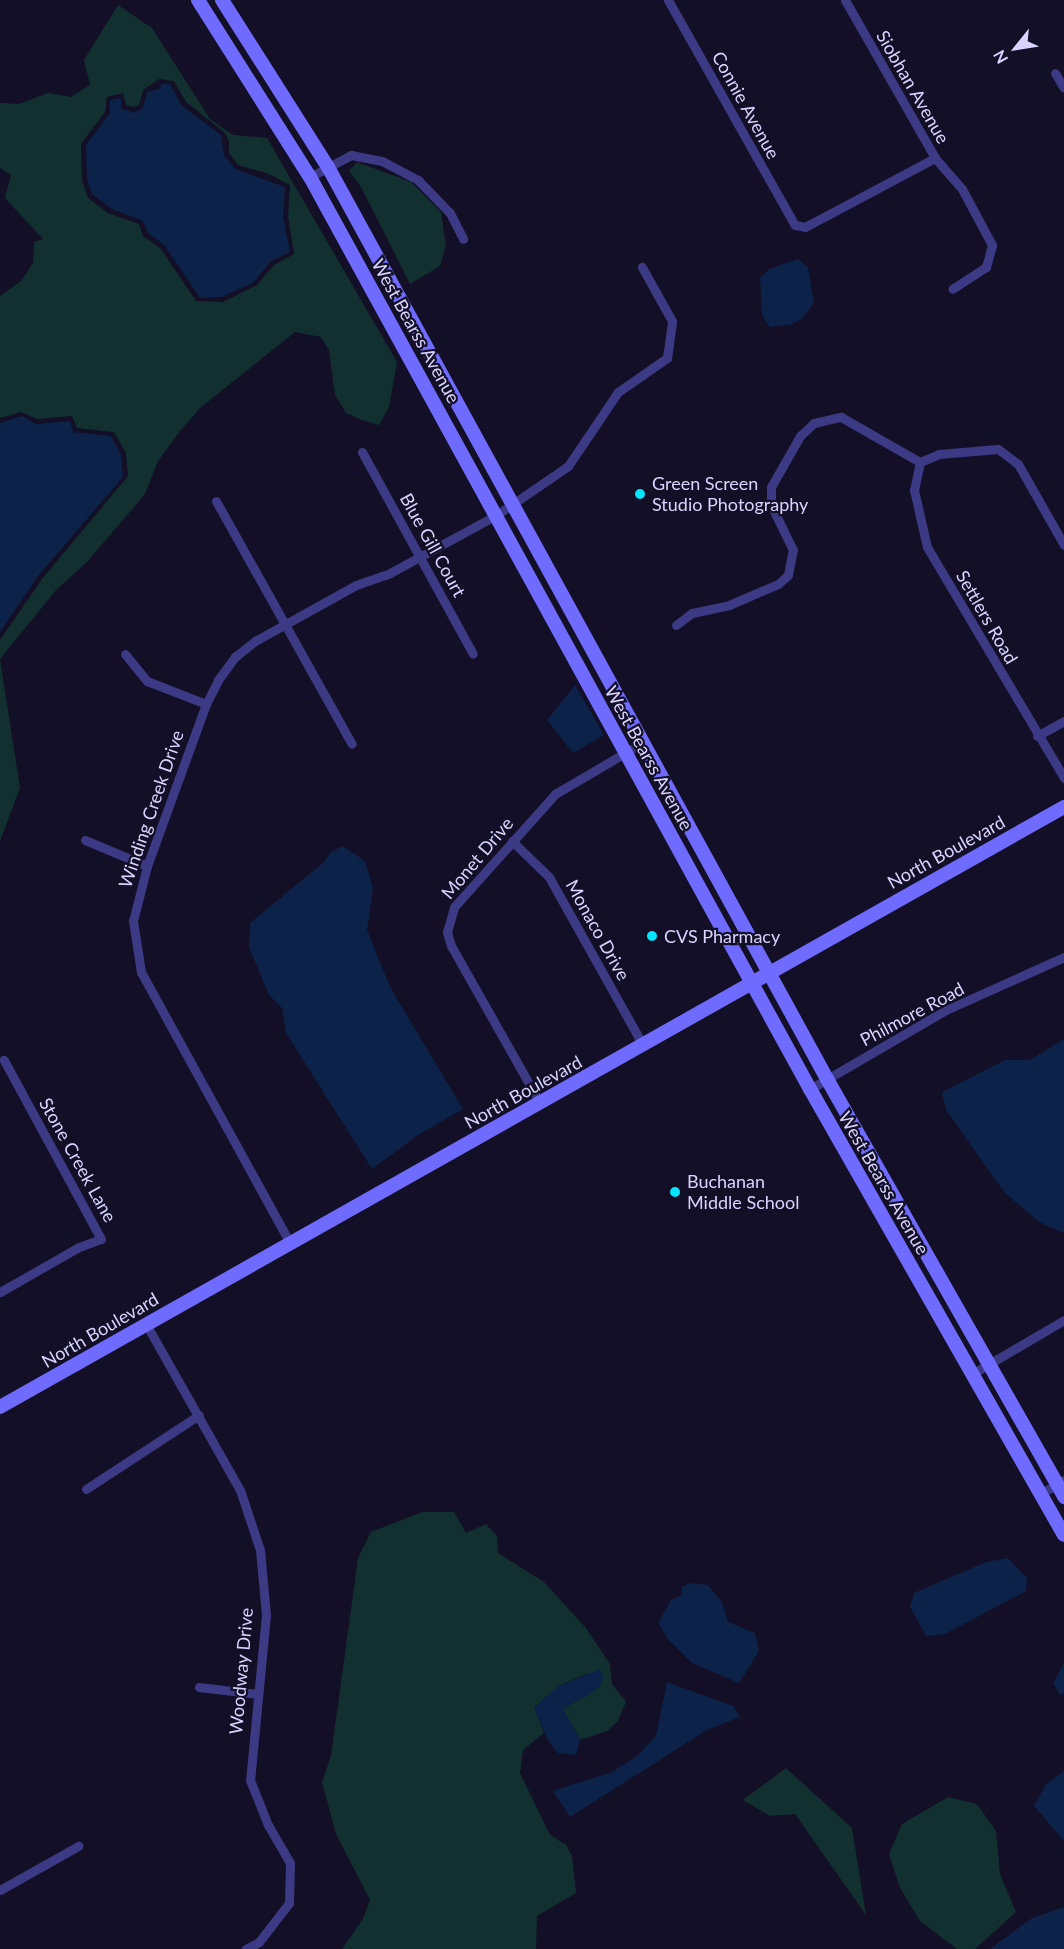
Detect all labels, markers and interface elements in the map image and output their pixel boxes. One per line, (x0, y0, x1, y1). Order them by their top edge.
north arrow (986, 18, 1046, 78)
street label: Siobhan Avenue (872, 26, 954, 148)
street label: Connie Avenue (707, 47, 785, 163)
text: N (989, 47, 1011, 67)
street label: West Bearss Avenue (367, 255, 465, 407)
place label: Green Screen Studio Photography (652, 473, 808, 516)
marker: Green Screen Studio Photography (633, 487, 647, 501)
street label: Blue Gill Court (396, 489, 470, 601)
street label: Settlers Road (952, 567, 1022, 667)
street label: West Bearss Avenue (600, 682, 698, 834)
street label: Winding Creek Drive (114, 727, 188, 891)
street label: North Boulevard (884, 811, 1008, 893)
street label: Monet Drive (437, 813, 517, 903)
street label: Monaco Drive (561, 876, 635, 984)
place label: CVS Pharmacy (664, 925, 780, 947)
marker: CVS Pharmacy (645, 929, 659, 943)
street label: Philmore Road (856, 978, 968, 1050)
street label: North Boulevard (461, 1051, 585, 1133)
street label: Stone Creek Lane (35, 1094, 121, 1226)
street label: West Bearss Avenue (834, 1107, 934, 1259)
place label: Buchanan Middle School (687, 1171, 799, 1214)
marker: Buchanan Middle School (668, 1185, 682, 1199)
street label: North Boulevard (38, 1288, 162, 1372)
street label: Woodway Drive (225, 1606, 257, 1736)

